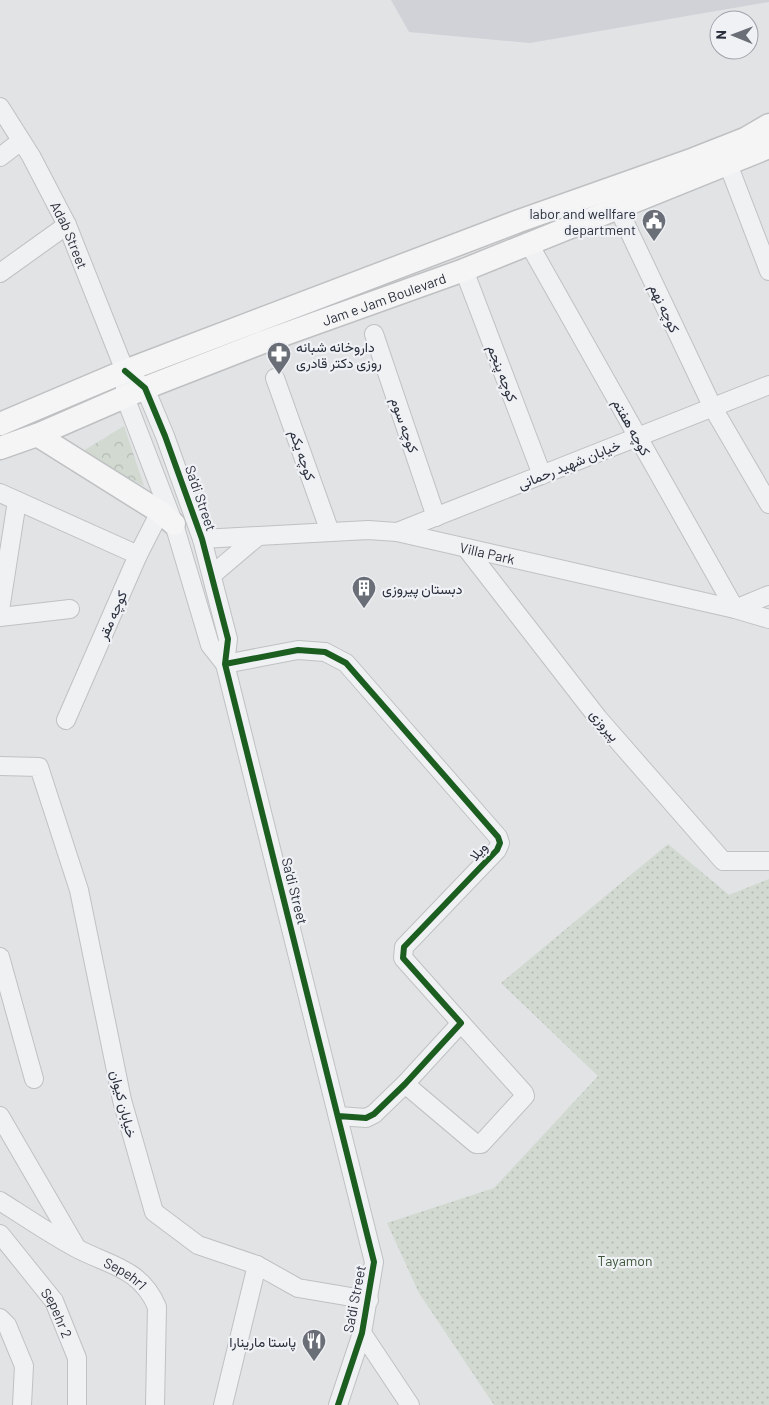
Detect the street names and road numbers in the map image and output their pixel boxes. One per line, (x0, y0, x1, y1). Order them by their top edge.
street label: Adab Street (48, 198, 92, 271)
street label: Jam e Jam Boulevard (320, 269, 448, 329)
street label: کوچه نهم (645, 281, 684, 336)
street label: کوچه پنجم (483, 342, 522, 404)
street label: کوچه سوم (386, 395, 422, 456)
street label: کوچه هفتم (608, 396, 655, 459)
street label: کوچه یکم (285, 428, 320, 483)
street label: خیابان شهید رحمانی (515, 436, 623, 493)
street label: Sa'di Street (182, 463, 220, 533)
street label: Villa Park (458, 538, 516, 567)
street label: کوچه مقر (93, 588, 132, 644)
street label: پیروزی (585, 706, 623, 746)
street label: ویلا (465, 838, 491, 864)
street label: Sa'di Street (278, 856, 312, 926)
street label: خیابان کیوان (106, 1068, 141, 1140)
street label: Sepehr1 (101, 1253, 151, 1293)
street label: Sa'di Street (339, 1264, 369, 1334)
street label: Sepehr 2 (38, 1284, 76, 1340)

